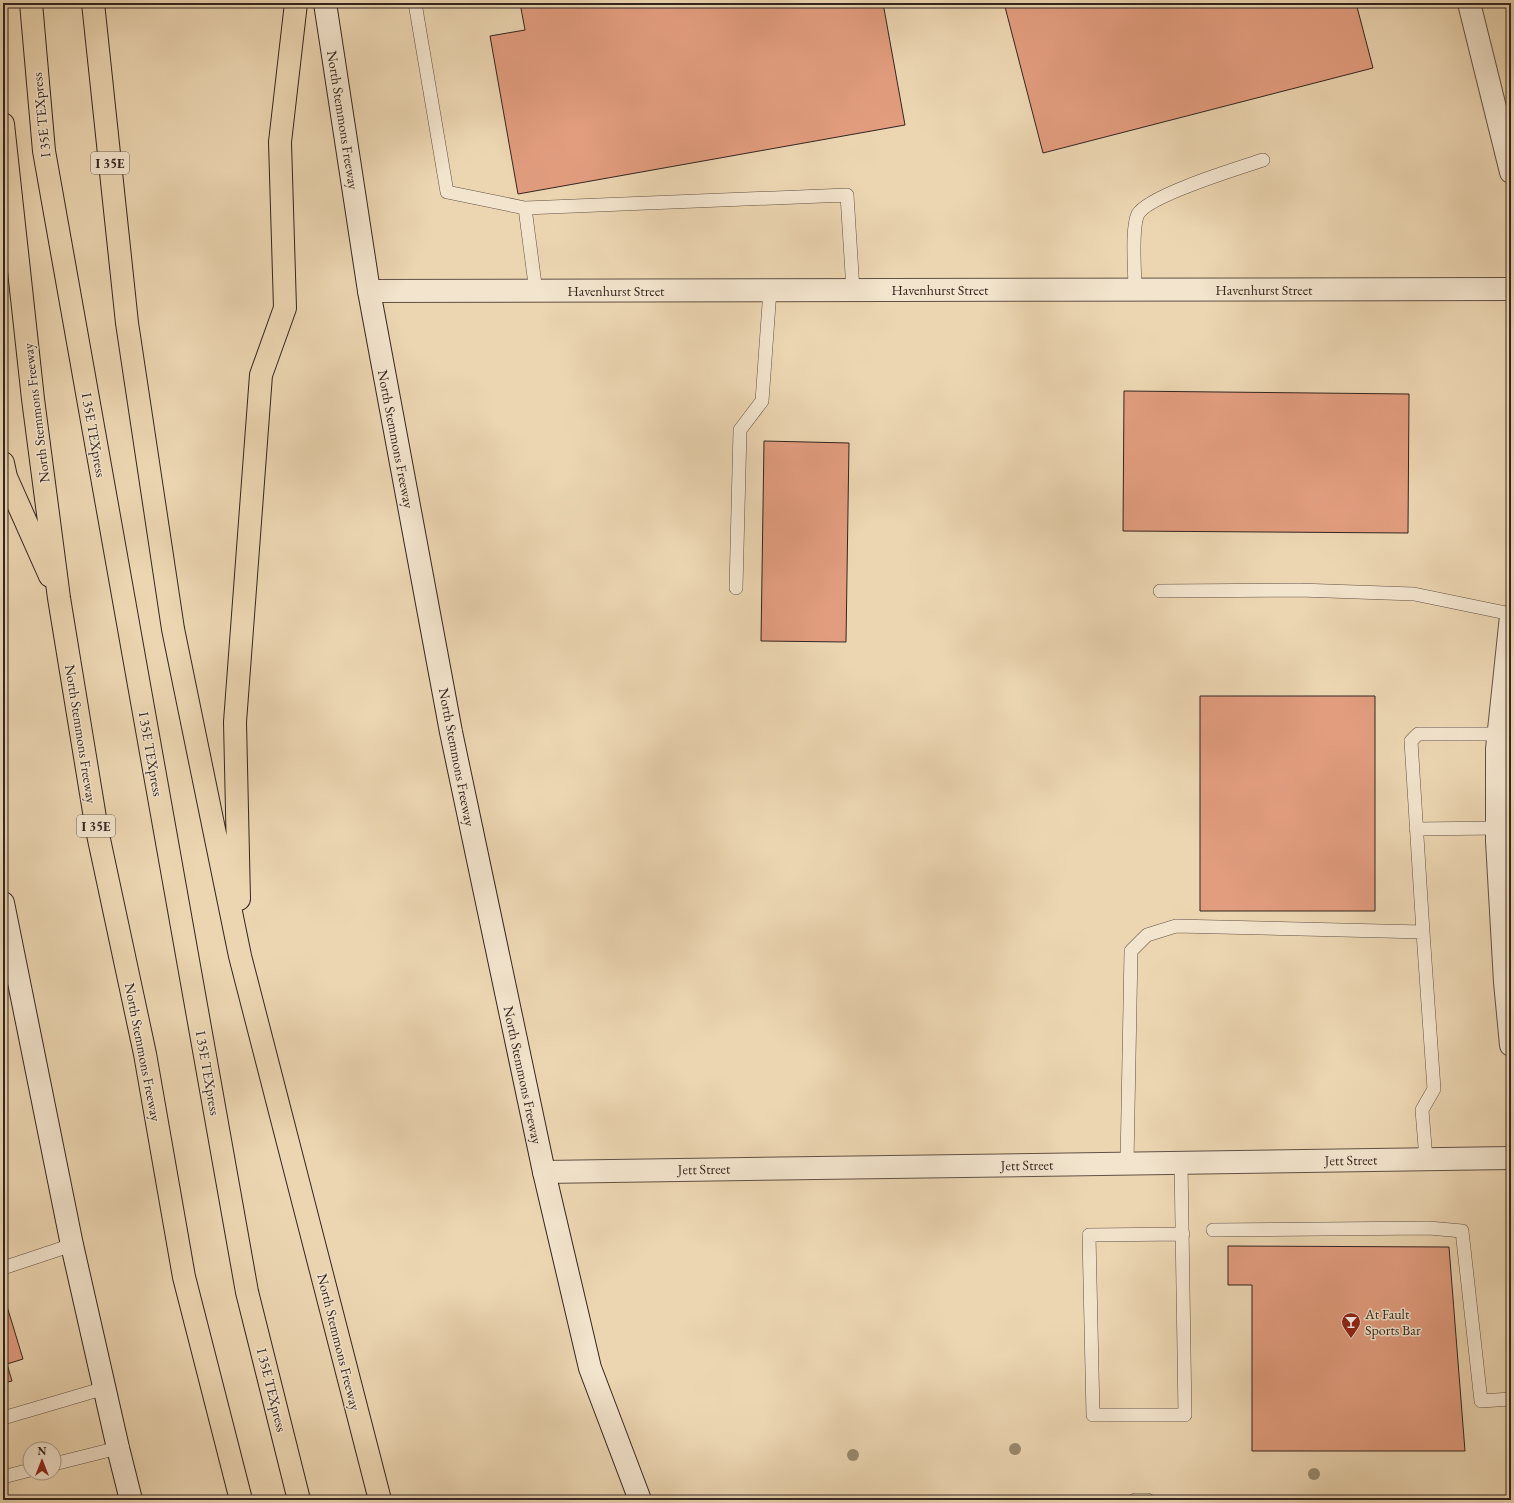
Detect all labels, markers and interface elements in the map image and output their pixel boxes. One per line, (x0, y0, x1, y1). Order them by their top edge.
street label: North Stemmons Freeway (323, 49, 363, 192)
street label: I 35E TEXpress (28, 71, 54, 158)
road number: I 35E (91, 152, 129, 174)
street label: Havenhurst Street (891, 281, 989, 299)
street label: Havenhurst Street (1215, 281, 1313, 299)
street label: Havenhurst Street (567, 282, 665, 300)
street label: North Stemmons Freeway (18, 341, 53, 484)
street label: North Stemmons Freeway (374, 368, 418, 511)
street label: I 35E TEXpress (78, 391, 110, 479)
street label: North Stemmons Freeway (61, 663, 101, 806)
street label: North Stemmons Freeway (435, 686, 479, 829)
street label: I 35E TEXpress (135, 710, 167, 798)
road number: I 35E (77, 815, 115, 837)
street label: North Stemmons Freeway (121, 981, 165, 1124)
street label: North Stemmons Freeway (500, 1004, 547, 1146)
street label: I 35E TEXpress (192, 1029, 224, 1117)
street label: Jett Street (1324, 1151, 1378, 1169)
street label: Jett Street (1000, 1156, 1054, 1174)
street label: Jett Street (677, 1160, 731, 1178)
street label: North Stemmons Freeway (313, 1272, 365, 1413)
place label: At Fault Sports Bar (1364, 1305, 1421, 1339)
bar icon: At Fault Sports Bar (1340, 1311, 1362, 1339)
street label: I 35E TEXpress (253, 1346, 291, 1434)
north arrow (22, 1441, 62, 1481)
text: N (38, 1444, 47, 1458)

